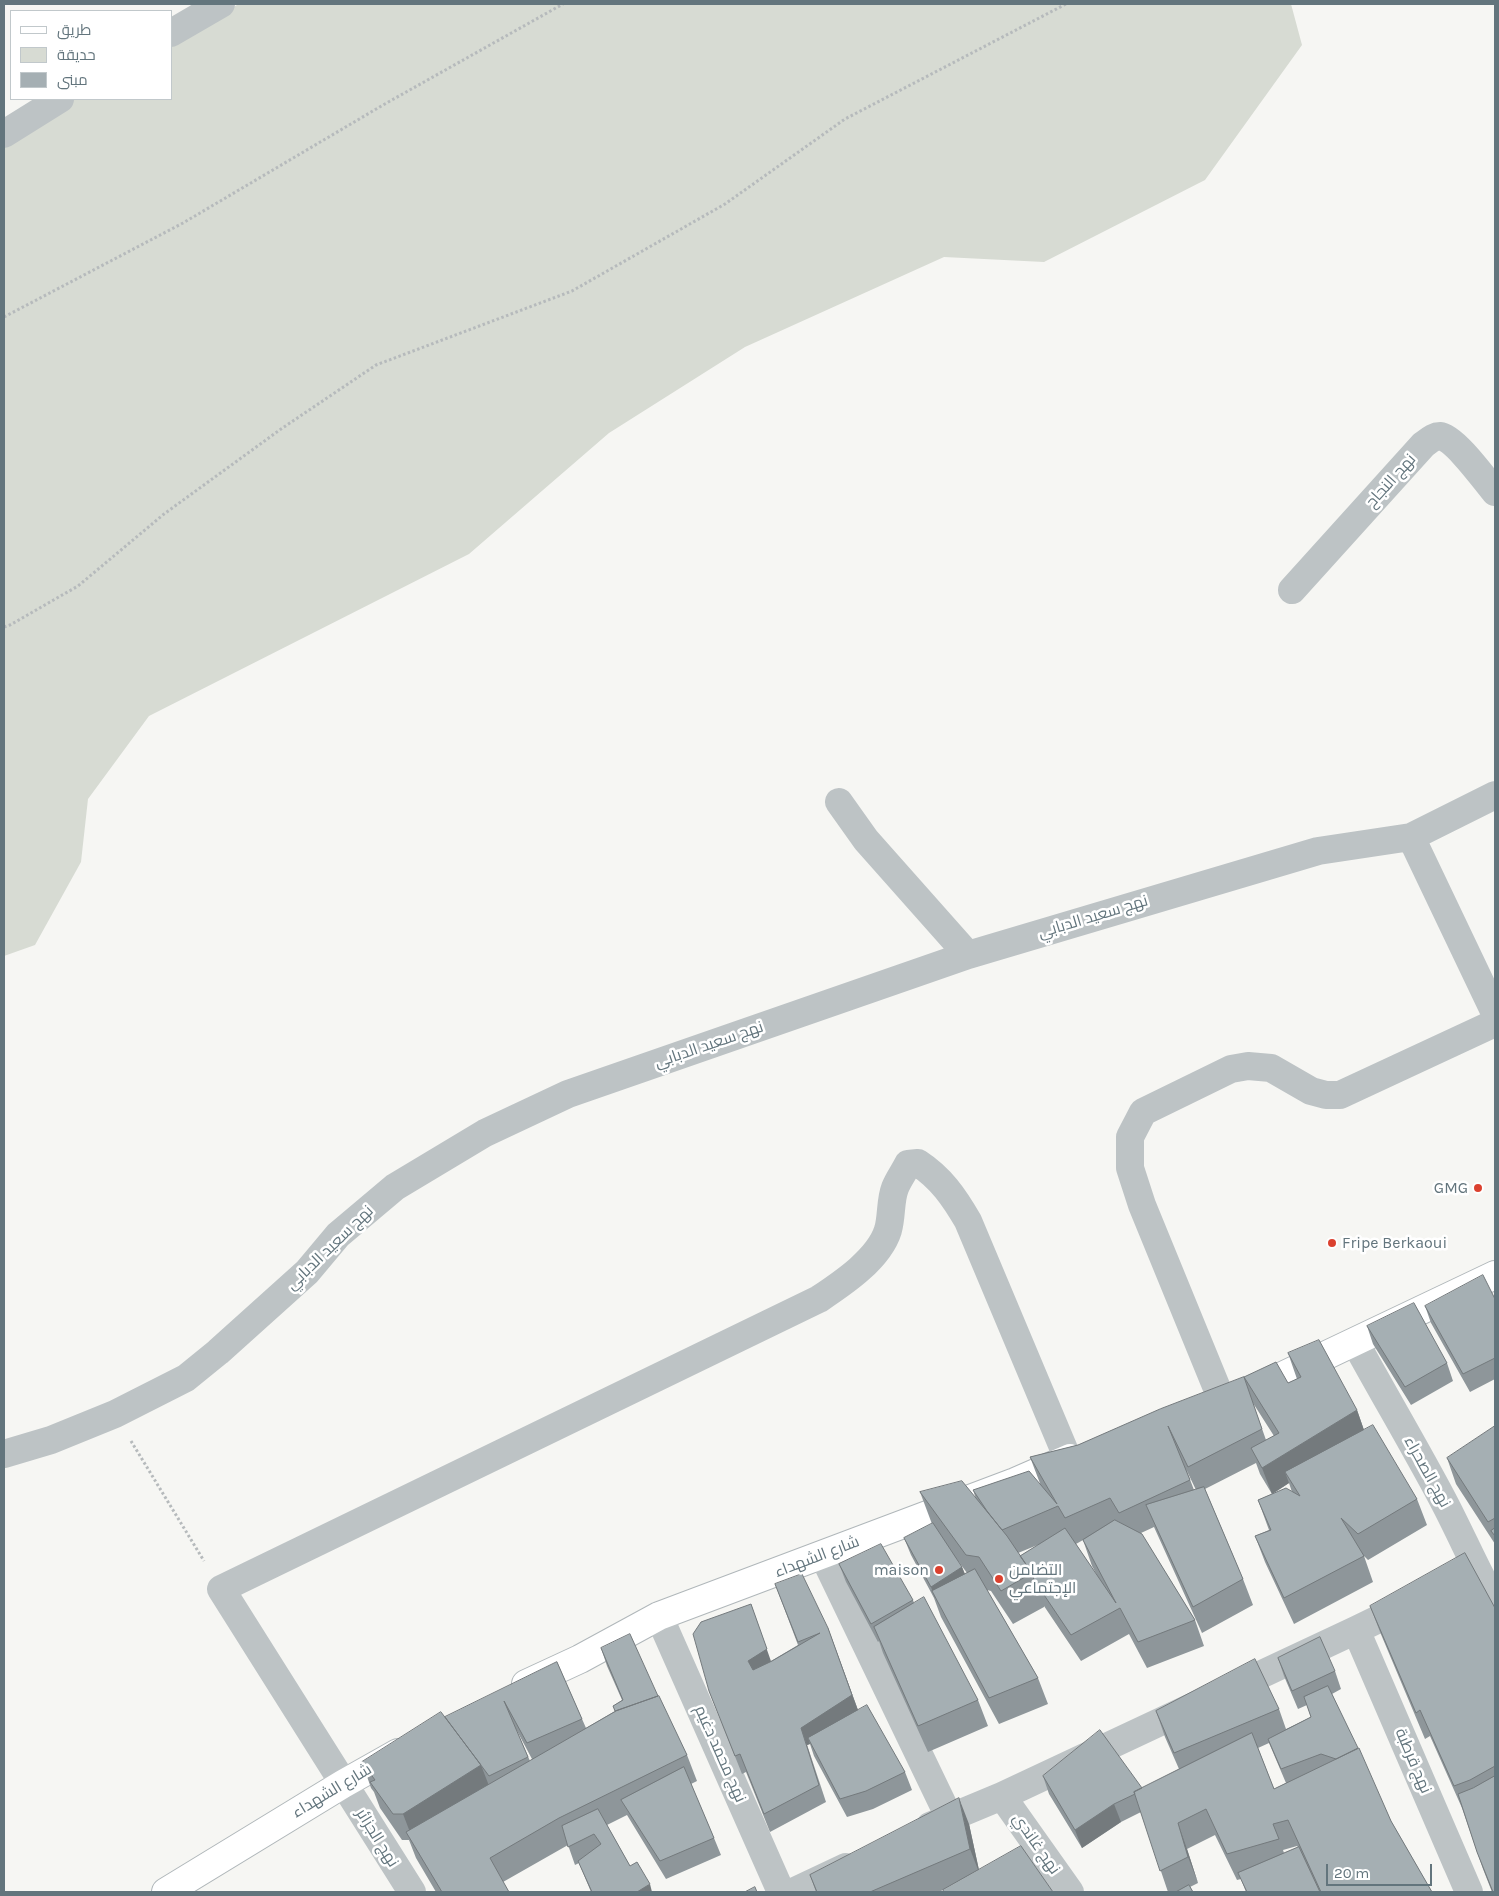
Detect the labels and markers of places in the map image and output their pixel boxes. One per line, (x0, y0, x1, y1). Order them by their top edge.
place label: GMG (1434, 1178, 1468, 1198)
marker: GMG (1472, 1182, 1484, 1194)
place label: Fripe Berkaoui (1342, 1233, 1447, 1253)
marker: Fripe Berkaoui (1326, 1237, 1338, 1249)
place label: maison (874, 1560, 929, 1580)
place label: التضامن الإجتماعي (1009, 1560, 1076, 1598)
marker: maison (933, 1564, 945, 1576)
marker: التضامن الإجتماعي (993, 1573, 1005, 1585)

